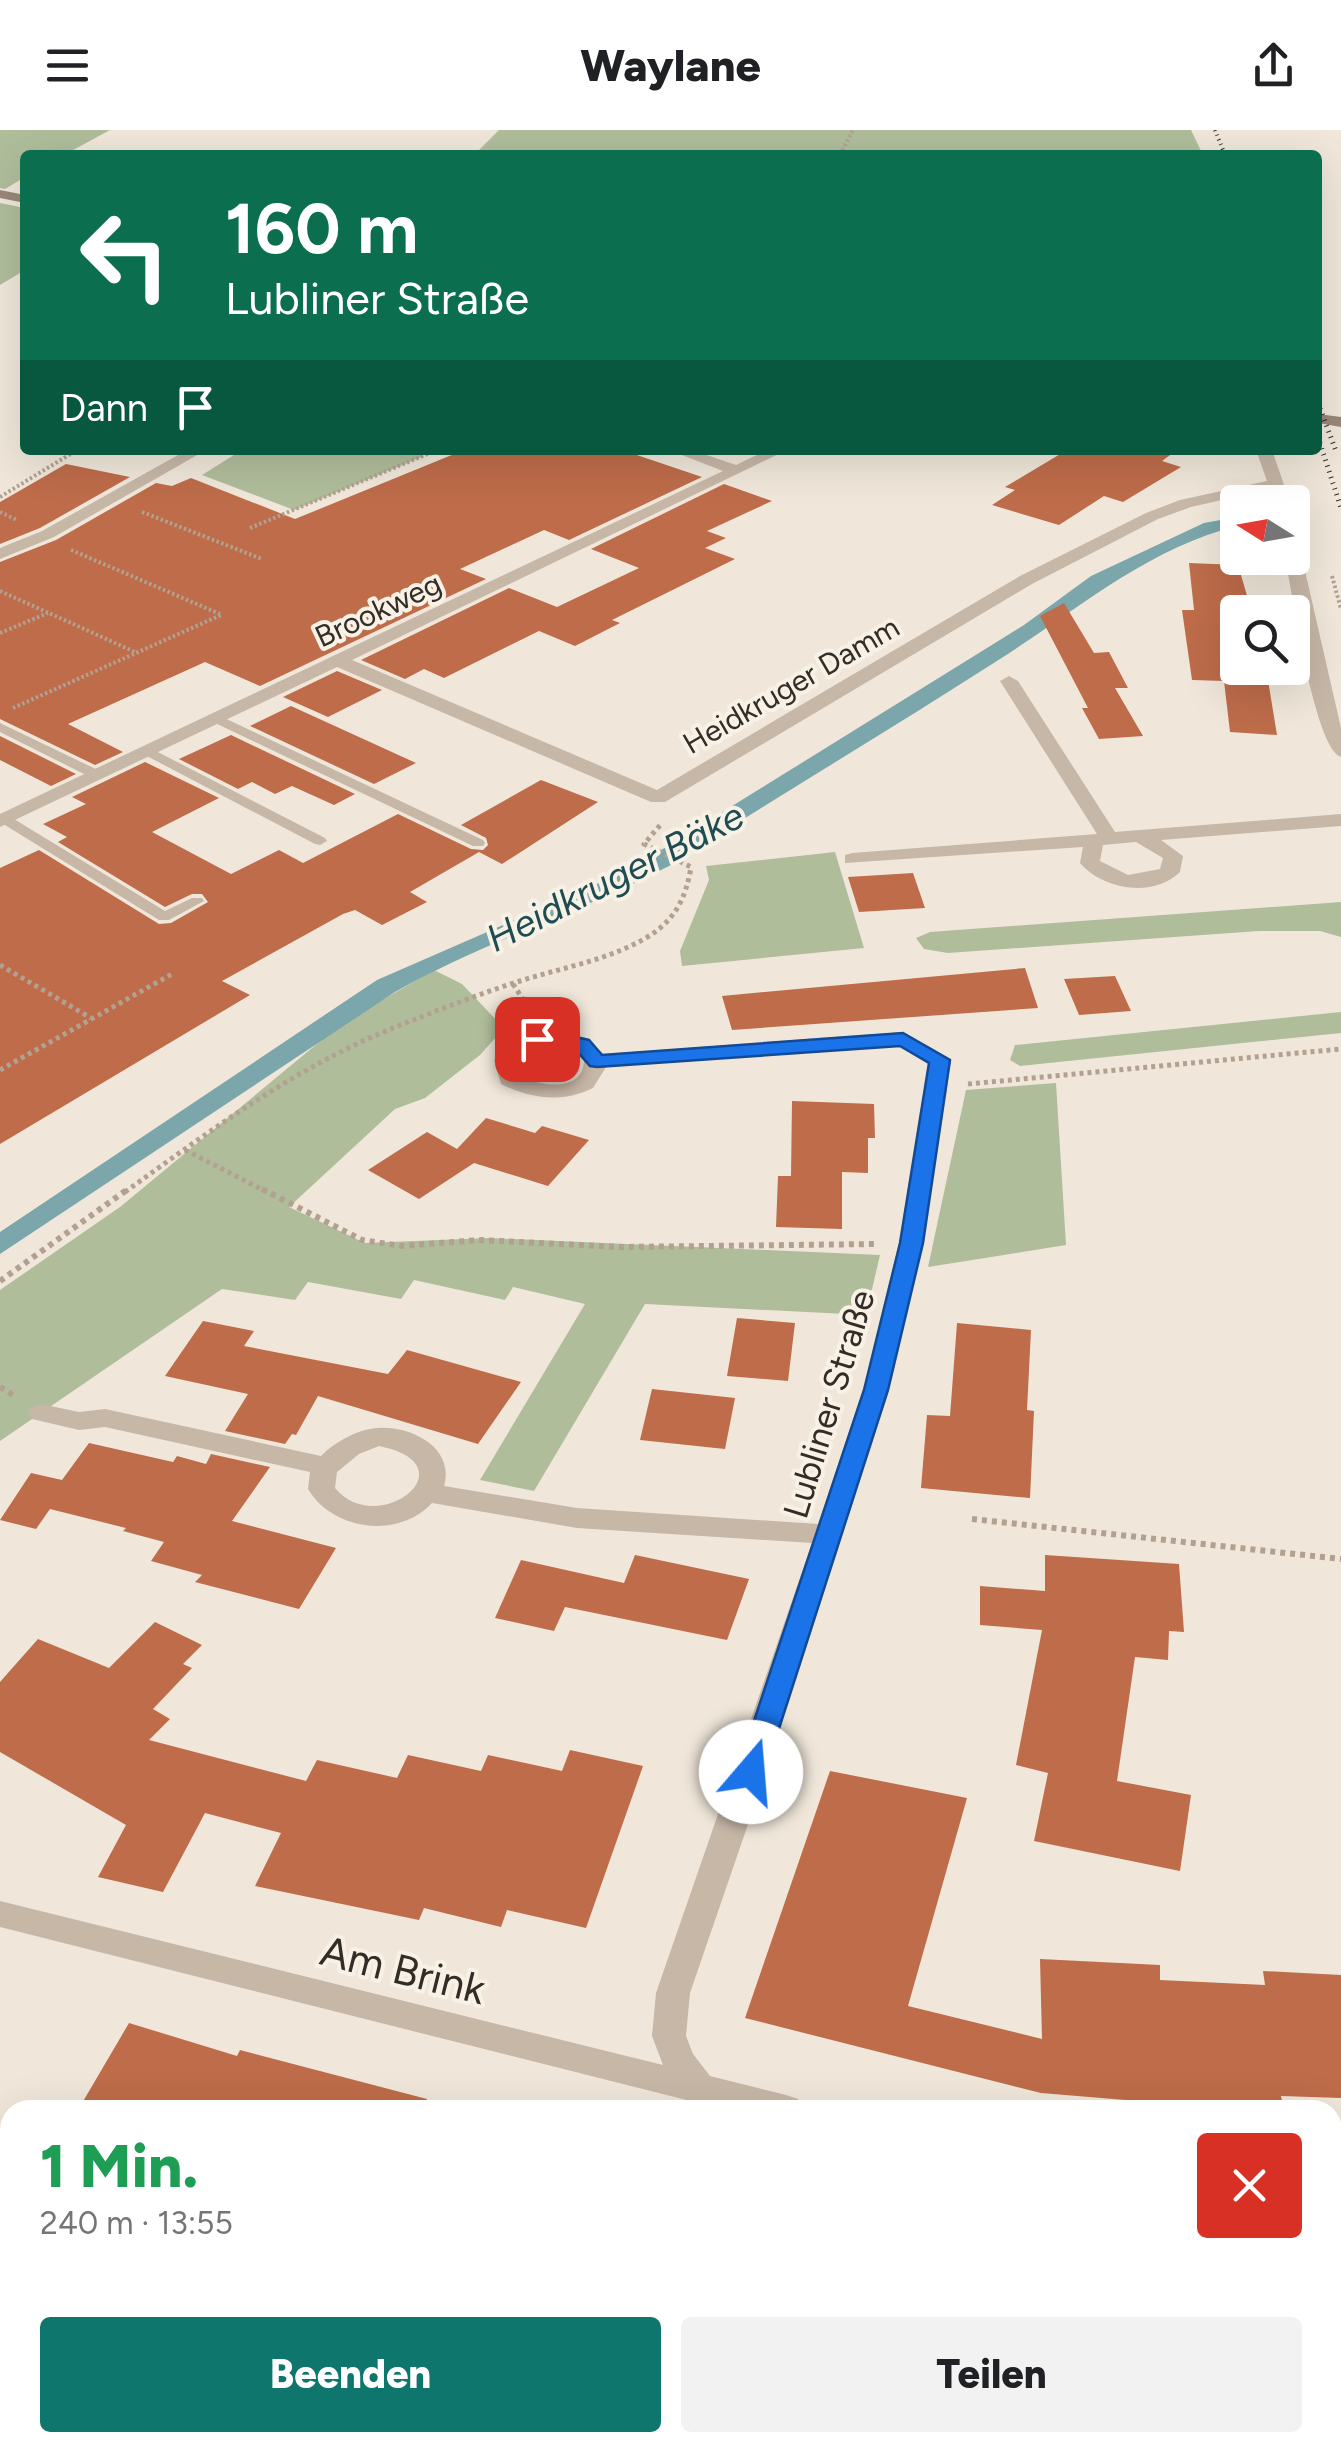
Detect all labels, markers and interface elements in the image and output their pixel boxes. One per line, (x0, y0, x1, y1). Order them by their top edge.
icon: menu (40, 38, 95, 93)
text: Waylane (580, 38, 761, 92)
icon: share (1246, 38, 1301, 93)
text: 160 m (225, 186, 418, 271)
icon: left (60, 190, 190, 320)
text: Lubliner Straße (225, 271, 529, 325)
icon: arrive (168, 380, 223, 435)
text: Dann (60, 385, 148, 431)
north arrow (1220, 485, 1310, 575)
map controls (1220, 485, 1310, 685)
street label: Brookweg (309, 565, 447, 655)
button: search (1220, 595, 1310, 685)
street label: Heidkruger Damm (676, 608, 906, 762)
water label: Heidkruger Bäke (479, 792, 752, 962)
pin (495, 997, 580, 1082)
icon: arrive (510, 1012, 565, 1067)
street label: Lubliner Straße (774, 1285, 884, 1523)
position arrow (699, 1720, 803, 1824)
street label: Am Brink (315, 1925, 491, 2015)
text: 1 Min. (40, 2130, 198, 2202)
button: close (1197, 2133, 1302, 2238)
text: 240 m · 13:55 (40, 2204, 233, 2242)
button: Beenden (40, 2317, 661, 2432)
button: Teilen (681, 2317, 1302, 2432)

